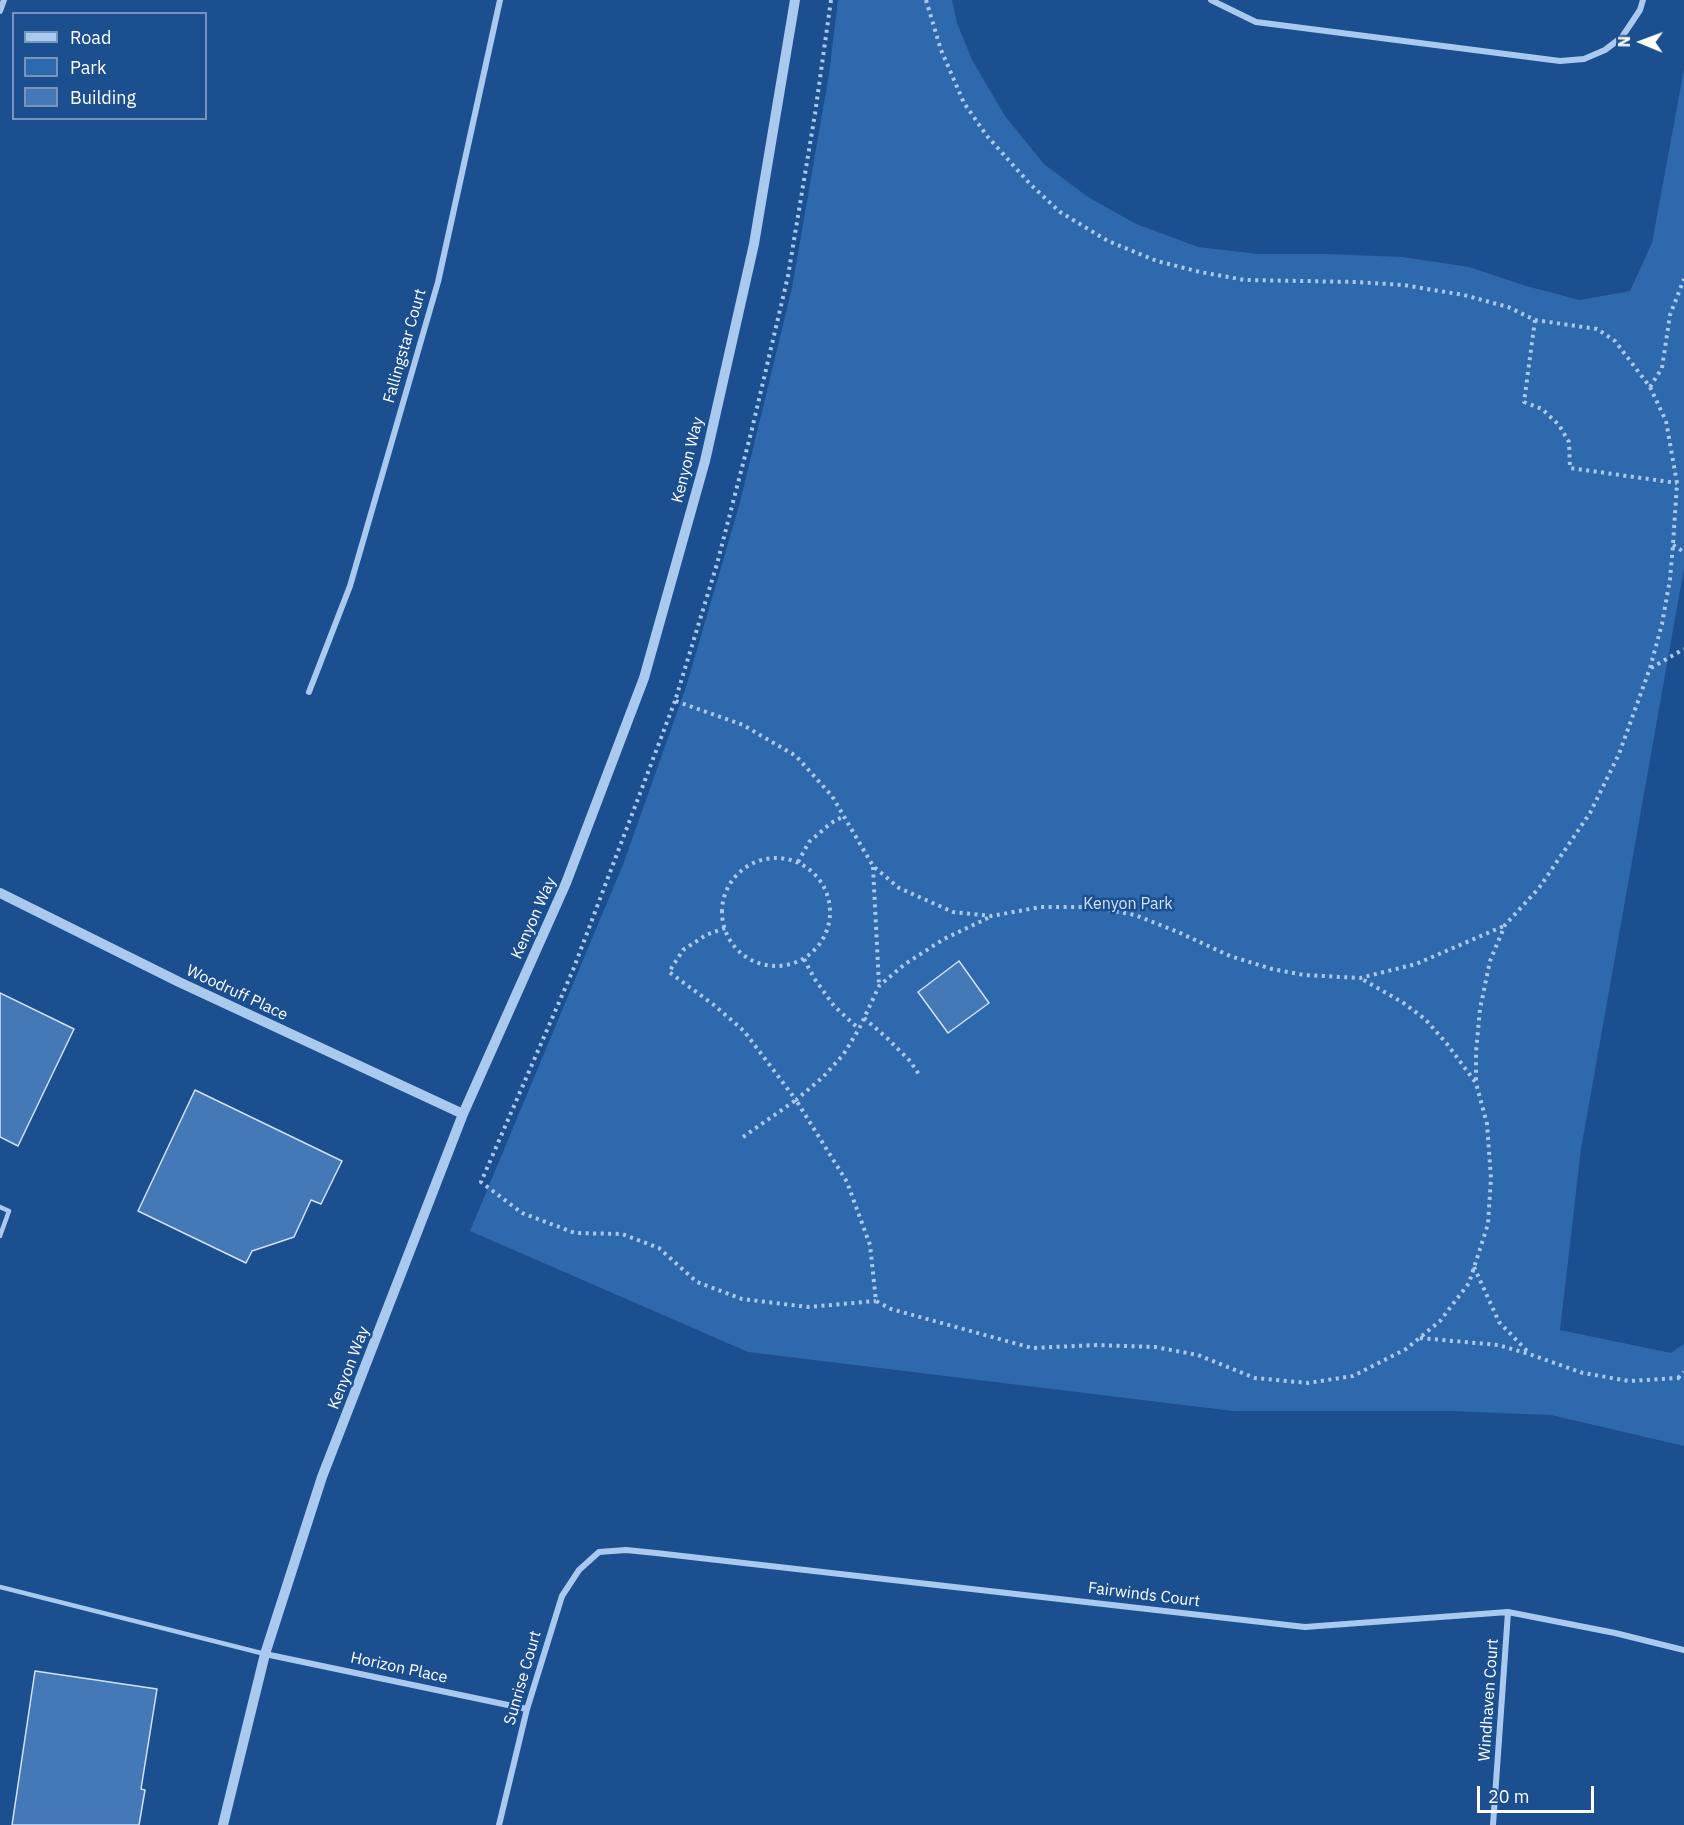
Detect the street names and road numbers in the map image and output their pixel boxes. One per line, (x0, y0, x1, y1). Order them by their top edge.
street label: Fallingstar Court (380, 287, 430, 405)
street label: Kenyon Way (668, 415, 708, 505)
street label: Kenyon Way (507, 874, 561, 962)
street label: Woodruff Place (183, 961, 291, 1025)
street label: Kenyon Way (324, 1324, 374, 1412)
street label: Fairwinds Court (1087, 1579, 1201, 1611)
street label: Sunrise Court (500, 1629, 546, 1727)
street label: Windhaven Court (1475, 1638, 1503, 1762)
street label: Horizon Place (349, 1648, 449, 1688)

